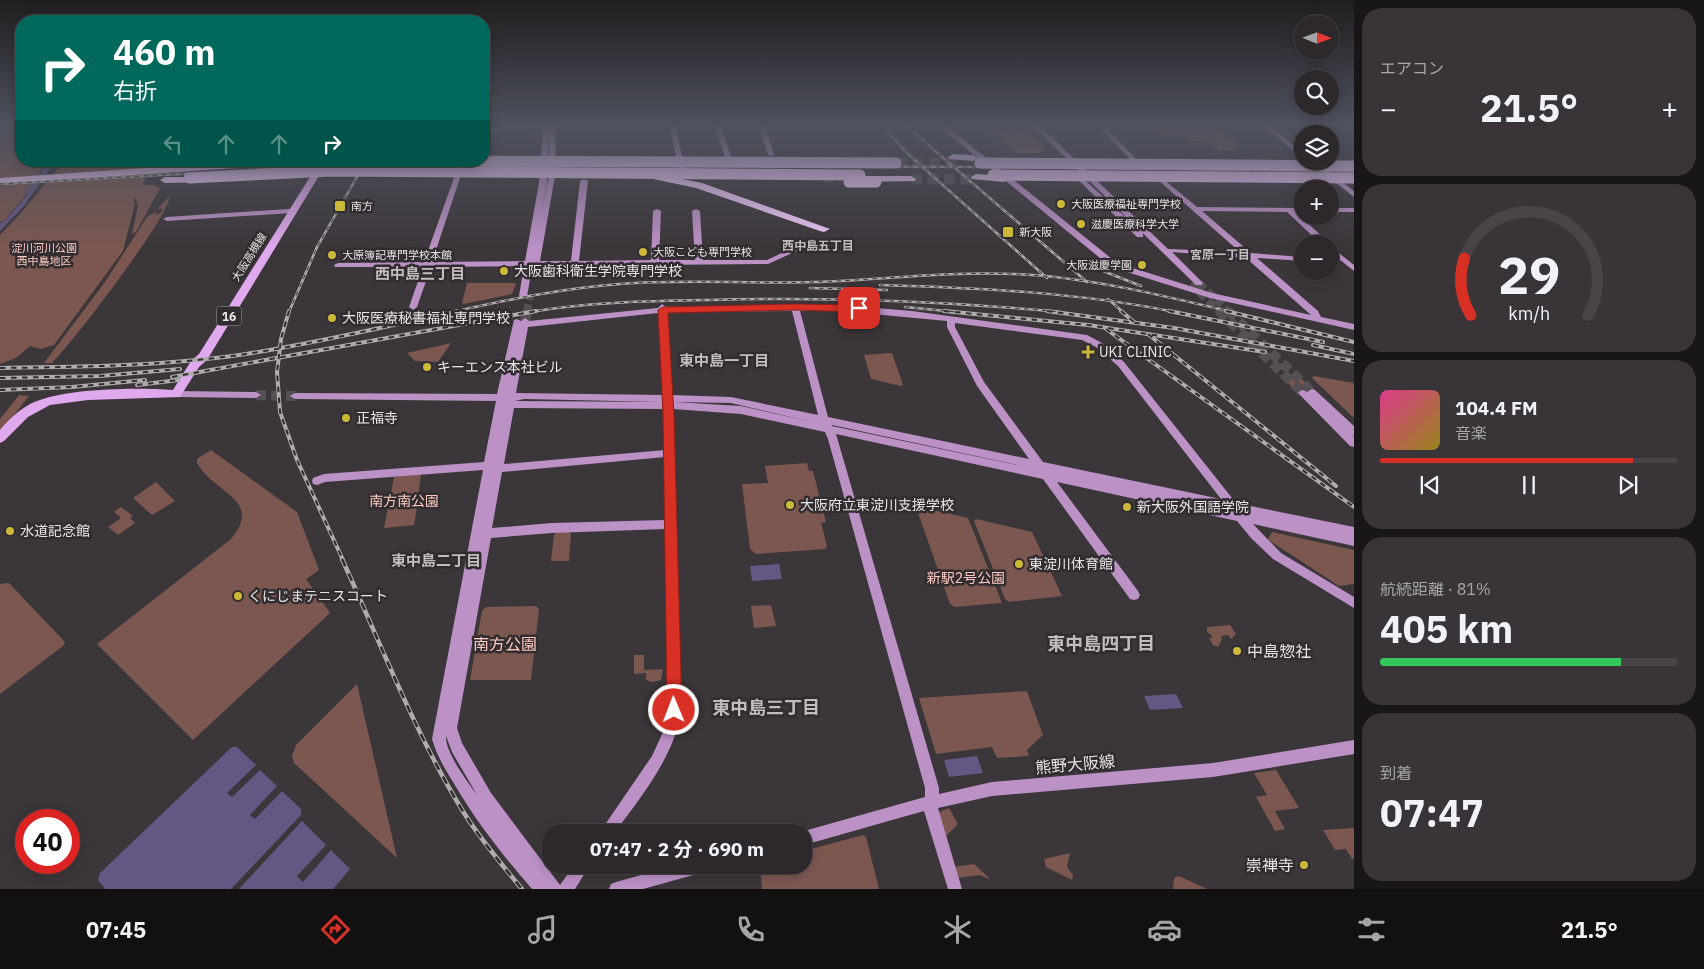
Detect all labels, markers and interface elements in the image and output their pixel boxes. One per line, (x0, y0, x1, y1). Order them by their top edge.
north arrow (1294, 15, 1339, 60)
map controls (1294, 15, 1339, 280)
text: 460 m (113, 29, 216, 75)
icon: right (30, 35, 95, 100)
text: エアコン (1380, 58, 1444, 78)
button: search (1294, 70, 1339, 115)
text: 右折 (113, 76, 157, 105)
text: 21.5° (1480, 83, 1578, 132)
text: − (1380, 90, 1397, 127)
text: + (1661, 90, 1678, 127)
button: layers (1294, 125, 1339, 170)
icon: left (159, 130, 187, 158)
icon: ahead (212, 130, 240, 158)
icon: ahead (265, 130, 293, 158)
icon: right (318, 130, 346, 158)
button: + (1294, 180, 1339, 225)
place label: 大阪医療福祉専門学校 (1071, 197, 1181, 211)
marker: 大阪医療福祉専門学校 (1055, 198, 1067, 210)
marker: 南方 (333, 199, 347, 213)
place label: 南方 (351, 199, 373, 213)
place label: 滋慶医療科学大学 (1091, 217, 1179, 231)
marker: 滋慶医療科学大学 (1075, 218, 1087, 230)
marker: 新大阪 (1001, 225, 1015, 239)
place label: 新大阪 (1019, 225, 1052, 239)
street label: 大阪高槻線 (228, 230, 270, 284)
button: − (1294, 235, 1339, 280)
district label: 西中島五丁目 (782, 238, 854, 253)
park label: 淀川河川公園 西中島地区 (11, 241, 77, 268)
text: 29 (1498, 241, 1560, 308)
place label: 大阪こども専門学校 (653, 245, 752, 259)
marker: 大阪こども専門学校 (637, 246, 649, 258)
district label: 宮原一丁目 (1190, 247, 1250, 262)
place label: 大原簿記専門学校本館 (342, 248, 452, 262)
marker: 大原簿記専門学校本館 (326, 249, 338, 261)
place label: 大阪滋慶学園 (1066, 258, 1132, 272)
marker: 大阪滋慶学園 (1136, 259, 1148, 271)
place label: 大阪歯科衛生学院専門学校 (514, 262, 682, 280)
district label: 西中島三丁目 (375, 264, 465, 283)
marker: 大阪歯科衛生学院専門学校 (498, 265, 510, 277)
pin (838, 287, 880, 329)
icon: arrive (845, 294, 873, 322)
text: km/h (1508, 302, 1550, 325)
road number: 16 (216, 306, 242, 326)
place label: 大阪医療秘書福祉専門学校 (342, 309, 510, 327)
marker: 大阪医療秘書福祉専門学校 (326, 312, 338, 324)
place label: UKI CLINIC (1099, 343, 1172, 361)
marker: UKI CLINIC (1081, 345, 1095, 359)
district label: 東中島一丁目 (679, 351, 769, 370)
place label: キーエンス本社ビル (437, 358, 563, 376)
marker: キーエンス本社ビル (421, 361, 433, 373)
text: 104.4 FM (1455, 396, 1538, 420)
place label: 正福寺 (356, 409, 398, 427)
marker: 正福寺 (340, 412, 352, 424)
text: 音楽 (1455, 423, 1487, 443)
icon: previous (1416, 471, 1444, 499)
icon: pause (1515, 471, 1543, 499)
icon: next (1614, 471, 1642, 499)
park label: 南方南公園 (369, 492, 439, 510)
place label: 大阪府立東淀川支援学校 (800, 496, 954, 514)
place label: 新大阪外国語学院 (1137, 498, 1249, 516)
marker: 大阪府立東淀川支援学校 (784, 499, 796, 511)
marker: 新大阪外国語学院 (1121, 501, 1133, 513)
place label: 水道記念館 (20, 522, 90, 540)
marker: 水道記念館 (4, 525, 16, 537)
district label: 東中島二丁目 (391, 551, 481, 570)
place label: 東淀川体育館 (1029, 555, 1113, 573)
marker: 東淀川体育館 (1013, 558, 1025, 570)
park label: 新駅2号公園 (927, 569, 1005, 587)
text: 航続距離 · 81% (1380, 579, 1491, 599)
place label: くにじまテニスコート (248, 587, 388, 605)
marker: くにじまテニスコート (232, 590, 244, 602)
text: 405 km (1380, 604, 1513, 653)
district label: 東中島四丁目 (1047, 632, 1155, 655)
park label: 南方公園 (473, 634, 537, 654)
place label: 中島惣社 (1247, 641, 1311, 661)
marker: 中島惣社 (1231, 645, 1243, 657)
position arrow (647, 683, 699, 735)
district label: 東中島三丁目 (712, 696, 820, 719)
street label: 熊野大阪線 (1034, 751, 1116, 777)
text: 到着 (1380, 763, 1412, 783)
text: 07:47 (1380, 788, 1484, 837)
speed limit sign: 40 (15, 809, 80, 874)
text: 07:47 · 2 分 · 690 m (590, 837, 764, 861)
place label: 崇禅寺 (1246, 855, 1294, 875)
marker: 崇禅寺 (1298, 859, 1310, 871)
icon: directions (318, 912, 353, 947)
icon: music (525, 912, 560, 947)
icon: phone (733, 912, 768, 947)
icon: climate (940, 912, 975, 947)
icon: car (1147, 912, 1182, 947)
icon: filters (1354, 912, 1389, 947)
text: 07:45 (86, 915, 146, 944)
text: 21.5° (1561, 915, 1618, 944)

